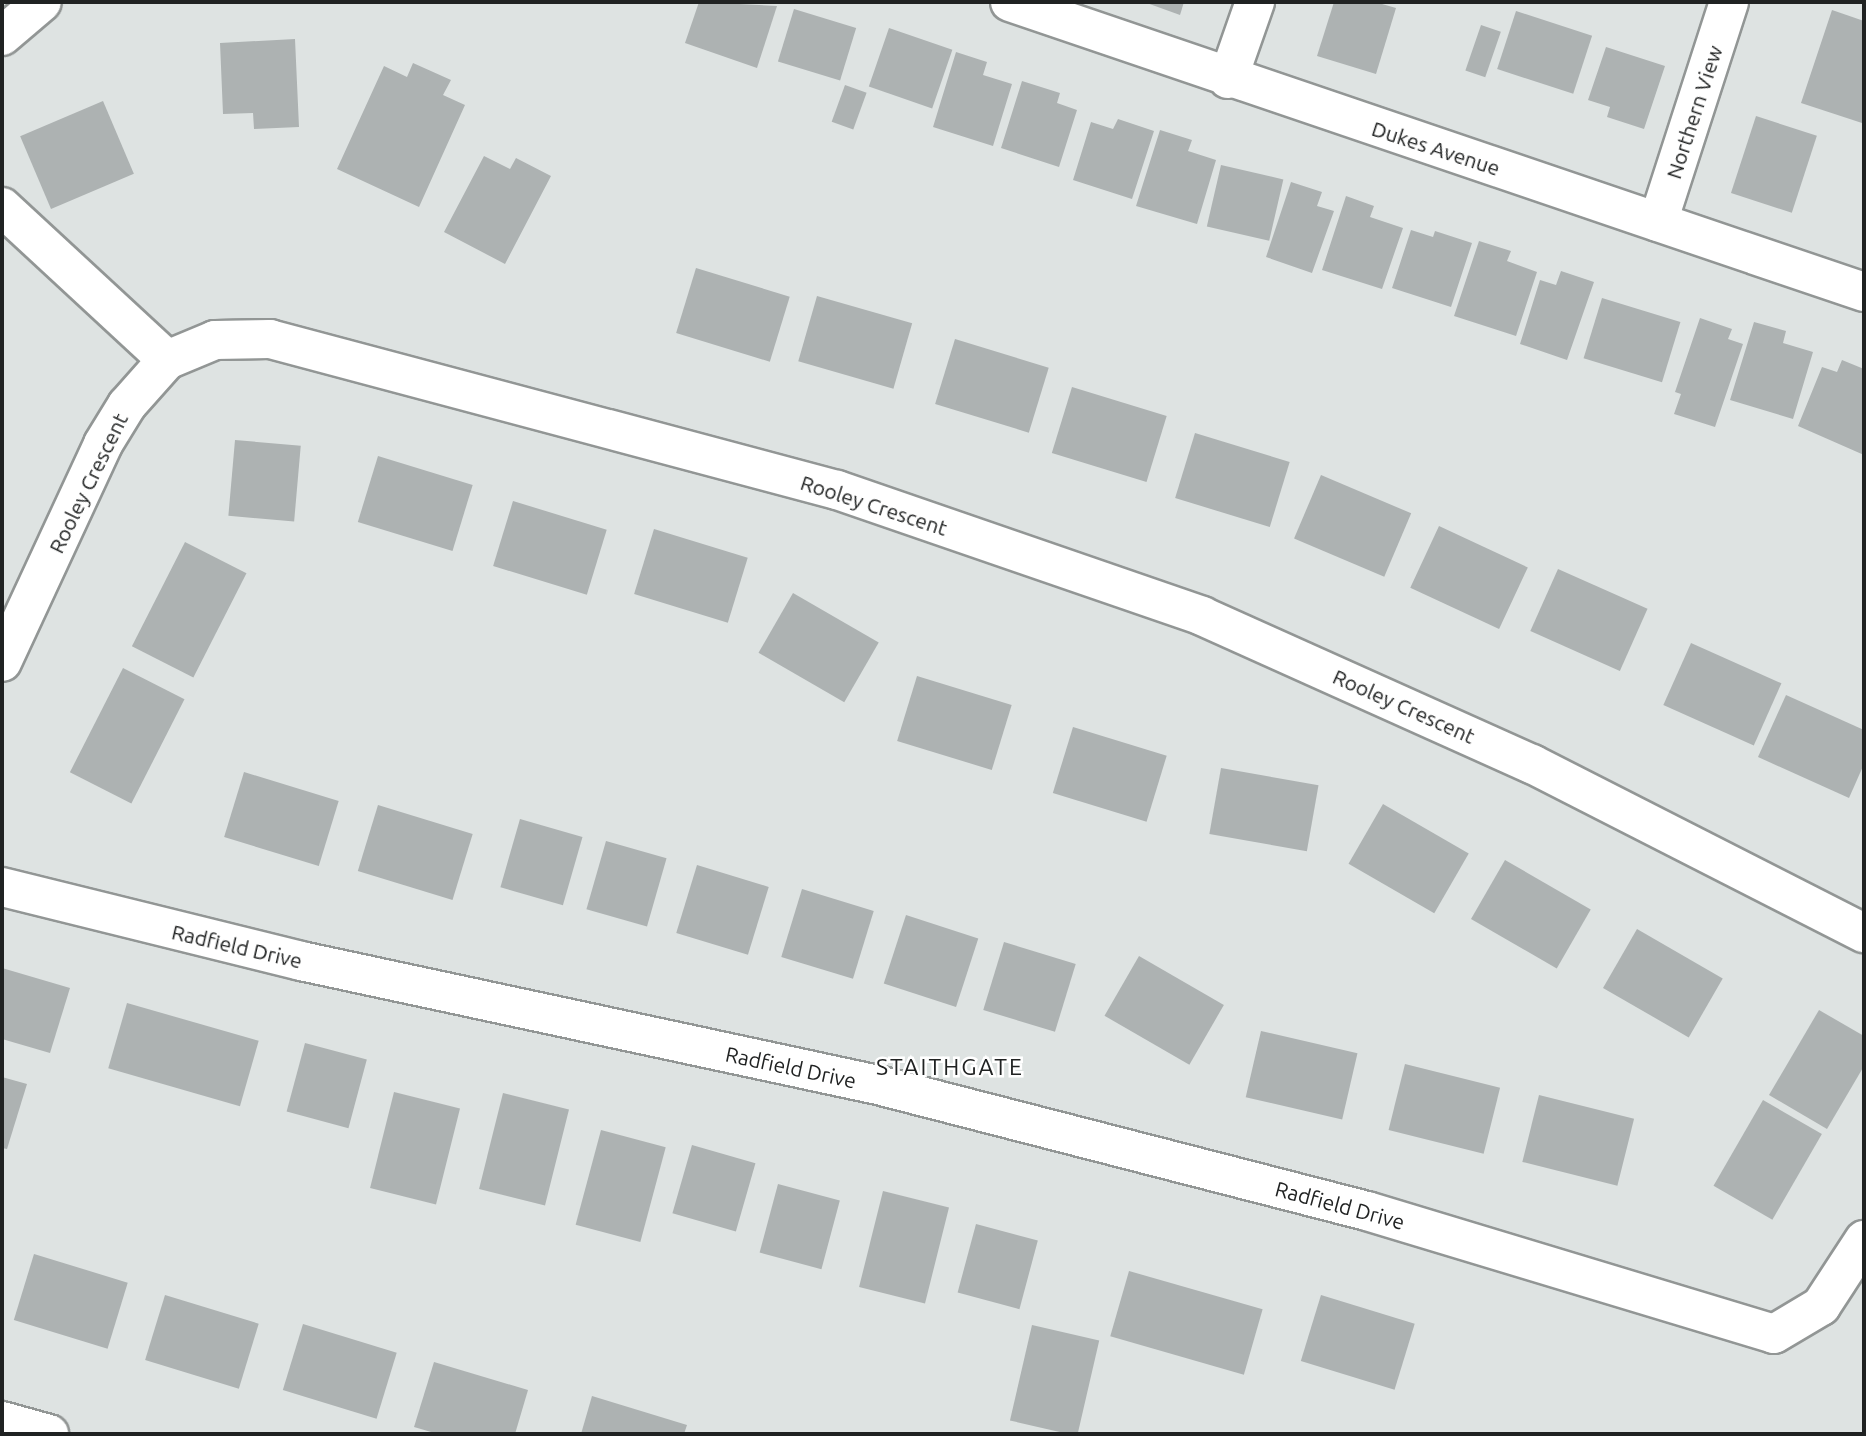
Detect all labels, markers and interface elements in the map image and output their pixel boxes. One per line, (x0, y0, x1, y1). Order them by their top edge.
street label: Northern View (1661, 42, 1727, 182)
street label: Dukes Avenue (1369, 115, 1503, 181)
street label: Rooley Crescent (43, 409, 133, 557)
street label: Rooley Crescent (797, 469, 951, 541)
street label: Rooley Crescent (1329, 663, 1479, 749)
street label: Radfield Drive (169, 919, 305, 973)
street label: Radfield Drive (723, 1041, 859, 1093)
district label: STAITHGATE (877, 1053, 1023, 1081)
street label: Radfield Drive (1272, 1176, 1408, 1234)

